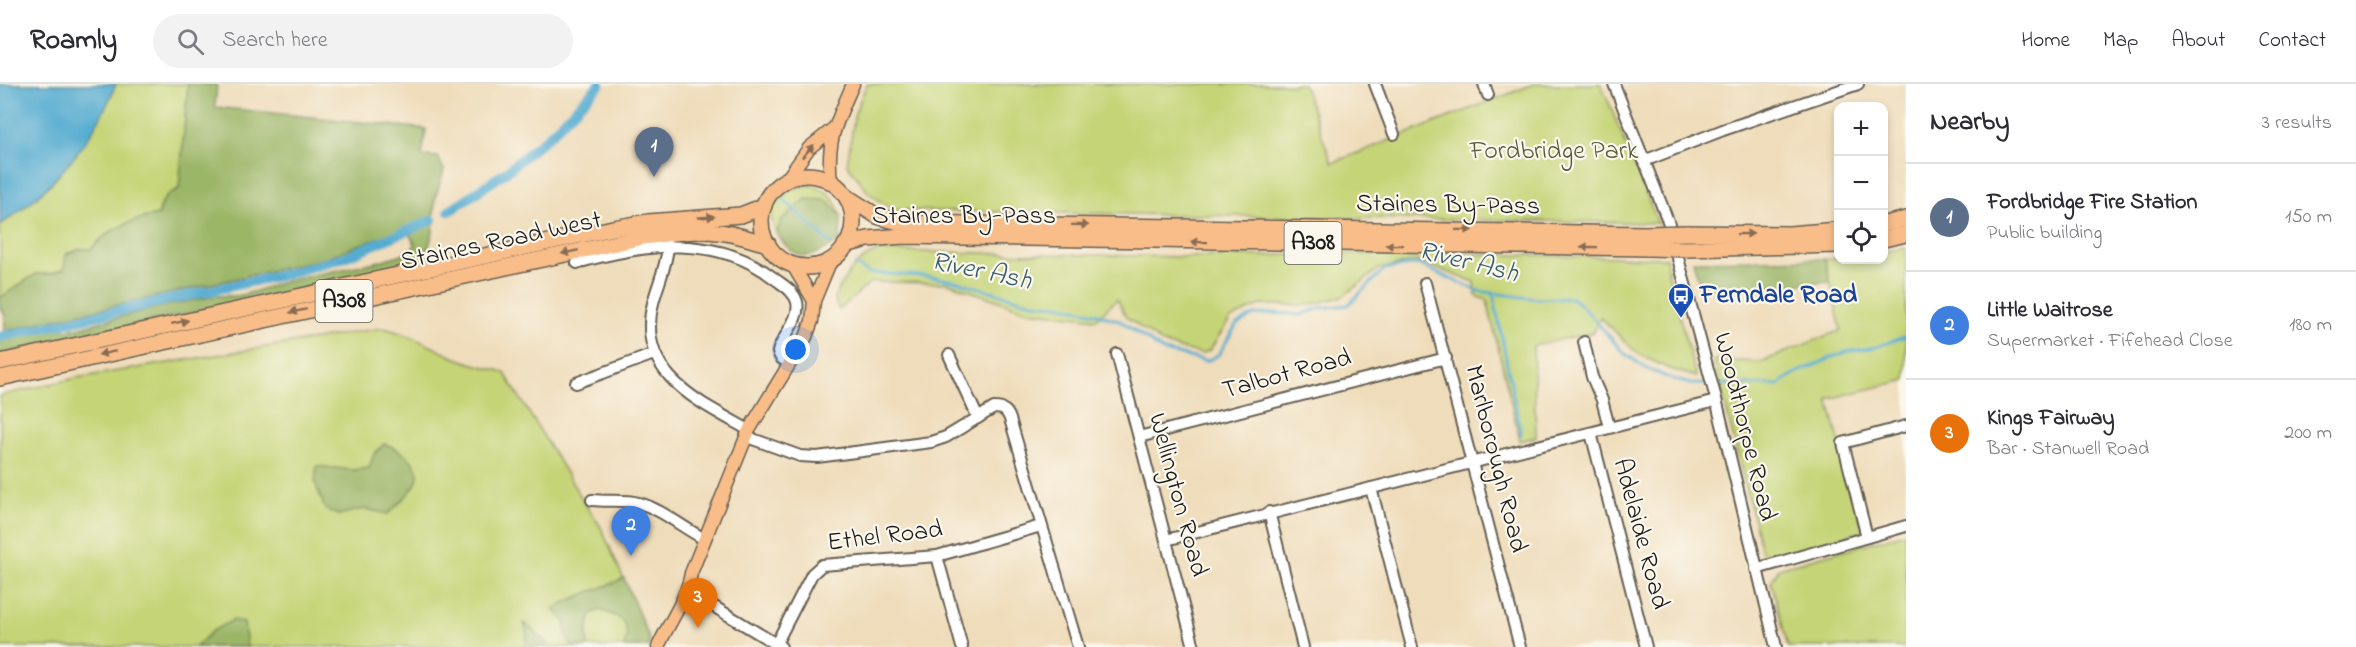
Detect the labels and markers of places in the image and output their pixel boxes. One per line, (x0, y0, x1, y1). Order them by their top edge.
pin: 1 (634, 128, 674, 177)
place label: Ferndale Road (1698, 277, 1857, 315)
bus stop icon: Ferndale Road (1666, 281, 1696, 319)
pin: 2 (612, 506, 650, 556)
pin: 3 (678, 578, 718, 628)

